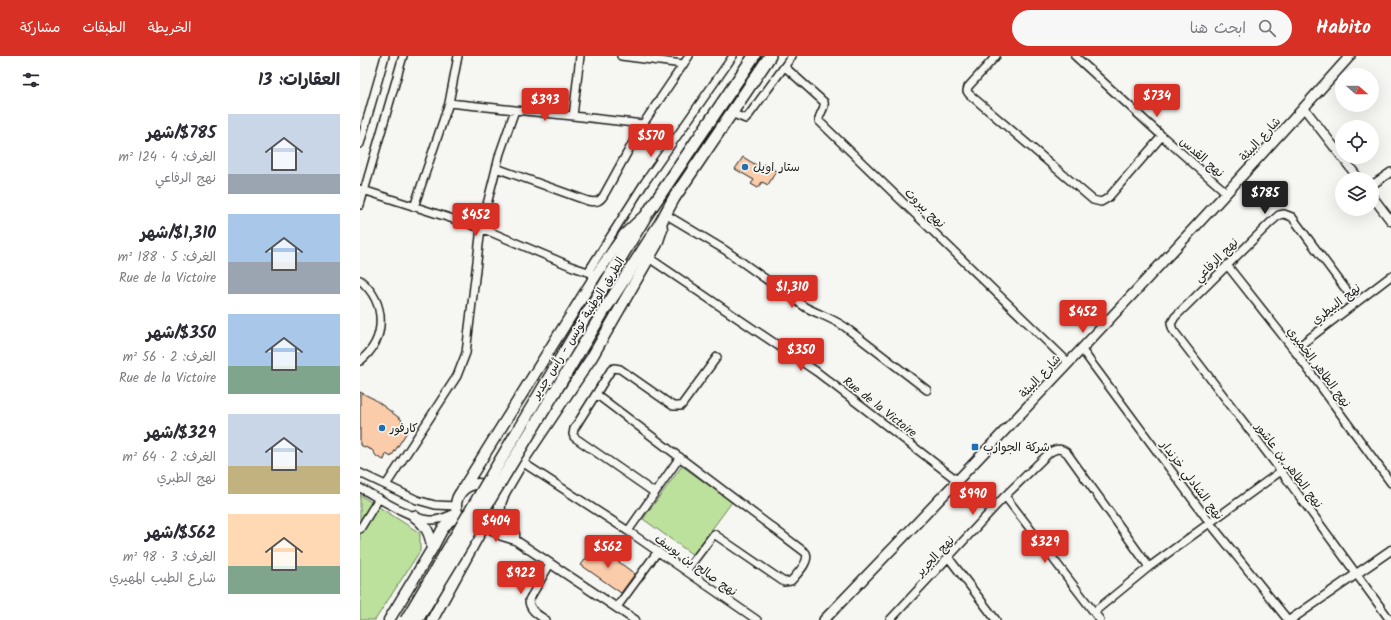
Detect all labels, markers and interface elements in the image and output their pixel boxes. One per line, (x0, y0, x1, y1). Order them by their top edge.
search box (1012, 10, 1292, 46)
text: Habito (1316, 13, 1371, 43)
text: مشاركة (20, 17, 60, 39)
text: الطبقات (82, 17, 126, 39)
text: الخريطة (148, 17, 191, 39)
text: ابحث هنا (1190, 17, 1246, 41)
icon: search (1256, 17, 1278, 39)
text: العقارات: 13 (258, 67, 340, 94)
north arrow (1335, 68, 1379, 112)
map controls (1335, 68, 1379, 216)
icon: filters (20, 69, 42, 91)
pin: $734 (1133, 84, 1181, 118)
text: $734 (1143, 86, 1171, 107)
pin: $393 (521, 88, 569, 122)
text: $393 (531, 90, 559, 111)
street label: شارع البيئة (1235, 113, 1286, 166)
text: $785/شهر (146, 120, 216, 147)
button: locate (1335, 120, 1379, 164)
pin: $570 (627, 124, 675, 158)
text: $570 (637, 126, 665, 147)
icon: home (260, 130, 308, 178)
street label: نهج القدس (1175, 133, 1228, 182)
text: الغرف: 4 · 124 m² (119, 147, 216, 168)
place label: ستار اويل (753, 158, 800, 177)
marker: ستار اويل (740, 162, 750, 172)
text: نهج الرفاعي (155, 168, 216, 189)
button: layers (1335, 172, 1379, 216)
pin: $785 (1241, 181, 1289, 215)
text: $785 (1251, 183, 1279, 204)
street label: نهج بيروت (900, 184, 950, 233)
pin: $452 (452, 203, 500, 237)
text: $452 (462, 205, 490, 226)
text: $1,310/شهر (140, 220, 216, 247)
icon: home (260, 230, 308, 278)
street label: نهج الرفاعي (1190, 234, 1244, 288)
text: الغرف: 5 · 188 m² (118, 247, 216, 268)
street label: الطريق الوطنية تونس - رأس جدير (526, 254, 630, 404)
text: Rue de la Victoire (119, 268, 216, 289)
pin: $1,310 (759, 275, 825, 309)
text: $1,310 (776, 277, 808, 298)
street label: نهج البيطري (1308, 279, 1365, 330)
pin: $452 (1059, 300, 1107, 334)
text: $452 (1069, 302, 1097, 323)
text: $350/شهر (146, 320, 216, 347)
street label: نهج الطاهر الخميري (1282, 323, 1355, 412)
icon: home (260, 330, 308, 378)
pin: $350 (777, 338, 825, 372)
text: $350 (787, 340, 815, 361)
text: الغرف: 2 · 56 m² (123, 347, 216, 368)
street label: شارع البيئة (1015, 350, 1066, 403)
text: Rue de la Victoire (119, 368, 216, 389)
street label: Rue de la Victoire (839, 372, 921, 443)
street label: نهج الطاهر بن عاشور (1249, 418, 1327, 512)
place label: كارفور (389, 419, 418, 438)
text: $329/شهر (145, 420, 216, 447)
marker: كارفور (377, 423, 387, 433)
icon: home (260, 430, 308, 478)
street label: نهج الشادلي خزندار (1154, 436, 1228, 525)
place label: شركة الجوارب (983, 438, 1050, 457)
marker: شركة الجوارب (970, 442, 980, 452)
text: الغرف: 2 · 64 m² (123, 447, 216, 468)
text: نهج الطبري (157, 468, 216, 489)
pin: $990 (949, 482, 997, 516)
text: $990 (959, 484, 987, 505)
pin: $404 (472, 509, 520, 543)
text: $404 (482, 511, 510, 532)
text: $562/شهر (145, 520, 216, 547)
icon: home (260, 530, 308, 578)
street label: نهج صالح بن يوسف (650, 530, 741, 601)
pin: $329 (1021, 530, 1069, 564)
street label: نهج الجرير (911, 532, 959, 582)
text: $329 (1031, 532, 1059, 553)
pin: $562 (584, 535, 632, 569)
text: $562 (594, 537, 622, 558)
text: الغرف: 3 · 98 m² (123, 547, 216, 568)
pin: $922 (497, 561, 545, 595)
text: $922 (506, 563, 536, 584)
text: شارع الطيب المهيري (109, 568, 216, 589)

